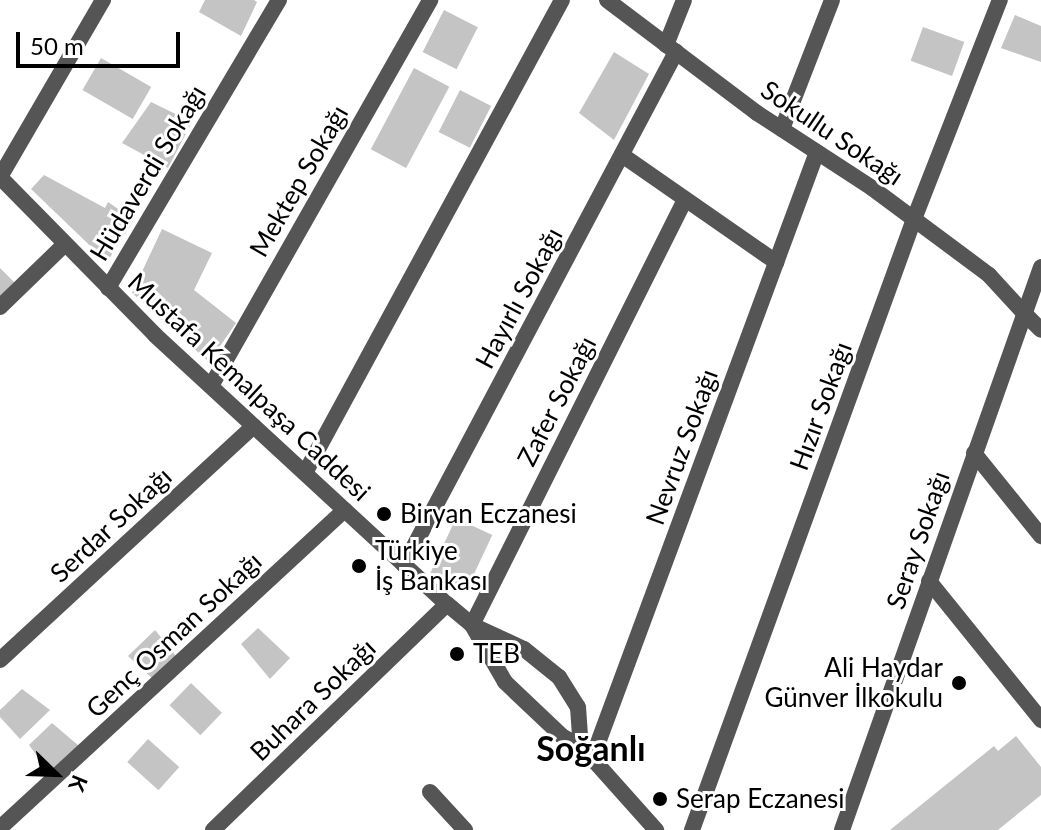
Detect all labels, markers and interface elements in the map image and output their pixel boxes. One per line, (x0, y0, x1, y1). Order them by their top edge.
scale bar (20, 16, 184, 66)
text: 50 m (30, 31, 84, 60)
street label: Sokullu Sokağı (755, 74, 909, 192)
street label: Hüdaverdi Sokağı (83, 80, 213, 266)
street label: Mektep Sokağı (243, 100, 355, 262)
street label: Hayırlı Sokağı (469, 222, 569, 374)
street label: Mustafa Kemalpaşa Caddesi (121, 267, 377, 507)
street label: Zafer Sokağı (511, 331, 603, 471)
street label: Hızır Sokağı (783, 337, 859, 475)
street label: Nevruz Sokağı (639, 365, 725, 529)
street label: Serdar Sokağı (44, 461, 178, 589)
street label: Seray Sokağı (880, 467, 956, 613)
place label: Biryan Eczanesi (400, 498, 577, 530)
marker: Biryan Eczanesi (375, 505, 393, 523)
place label: Türkiye İş Bankası (375, 535, 487, 596)
street label: Genç Osman Sokağı (80, 546, 268, 724)
marker: Türkiye İş Bankası (350, 557, 368, 575)
street label: Buhara Sokağı (244, 633, 382, 767)
place label: TEB (473, 638, 520, 670)
marker: TEB (448, 645, 466, 663)
place label: Ali Haydar Günver İlkokulu (764, 652, 943, 714)
marker: Ali Haydar Günver İlkokulu (950, 674, 968, 692)
district label: Soğanlı (536, 728, 646, 768)
north arrow (16, 734, 96, 814)
text: K (63, 771, 94, 796)
place label: Serap Eczanesi (676, 783, 844, 815)
marker: Serap Eczanesi (651, 790, 669, 808)

